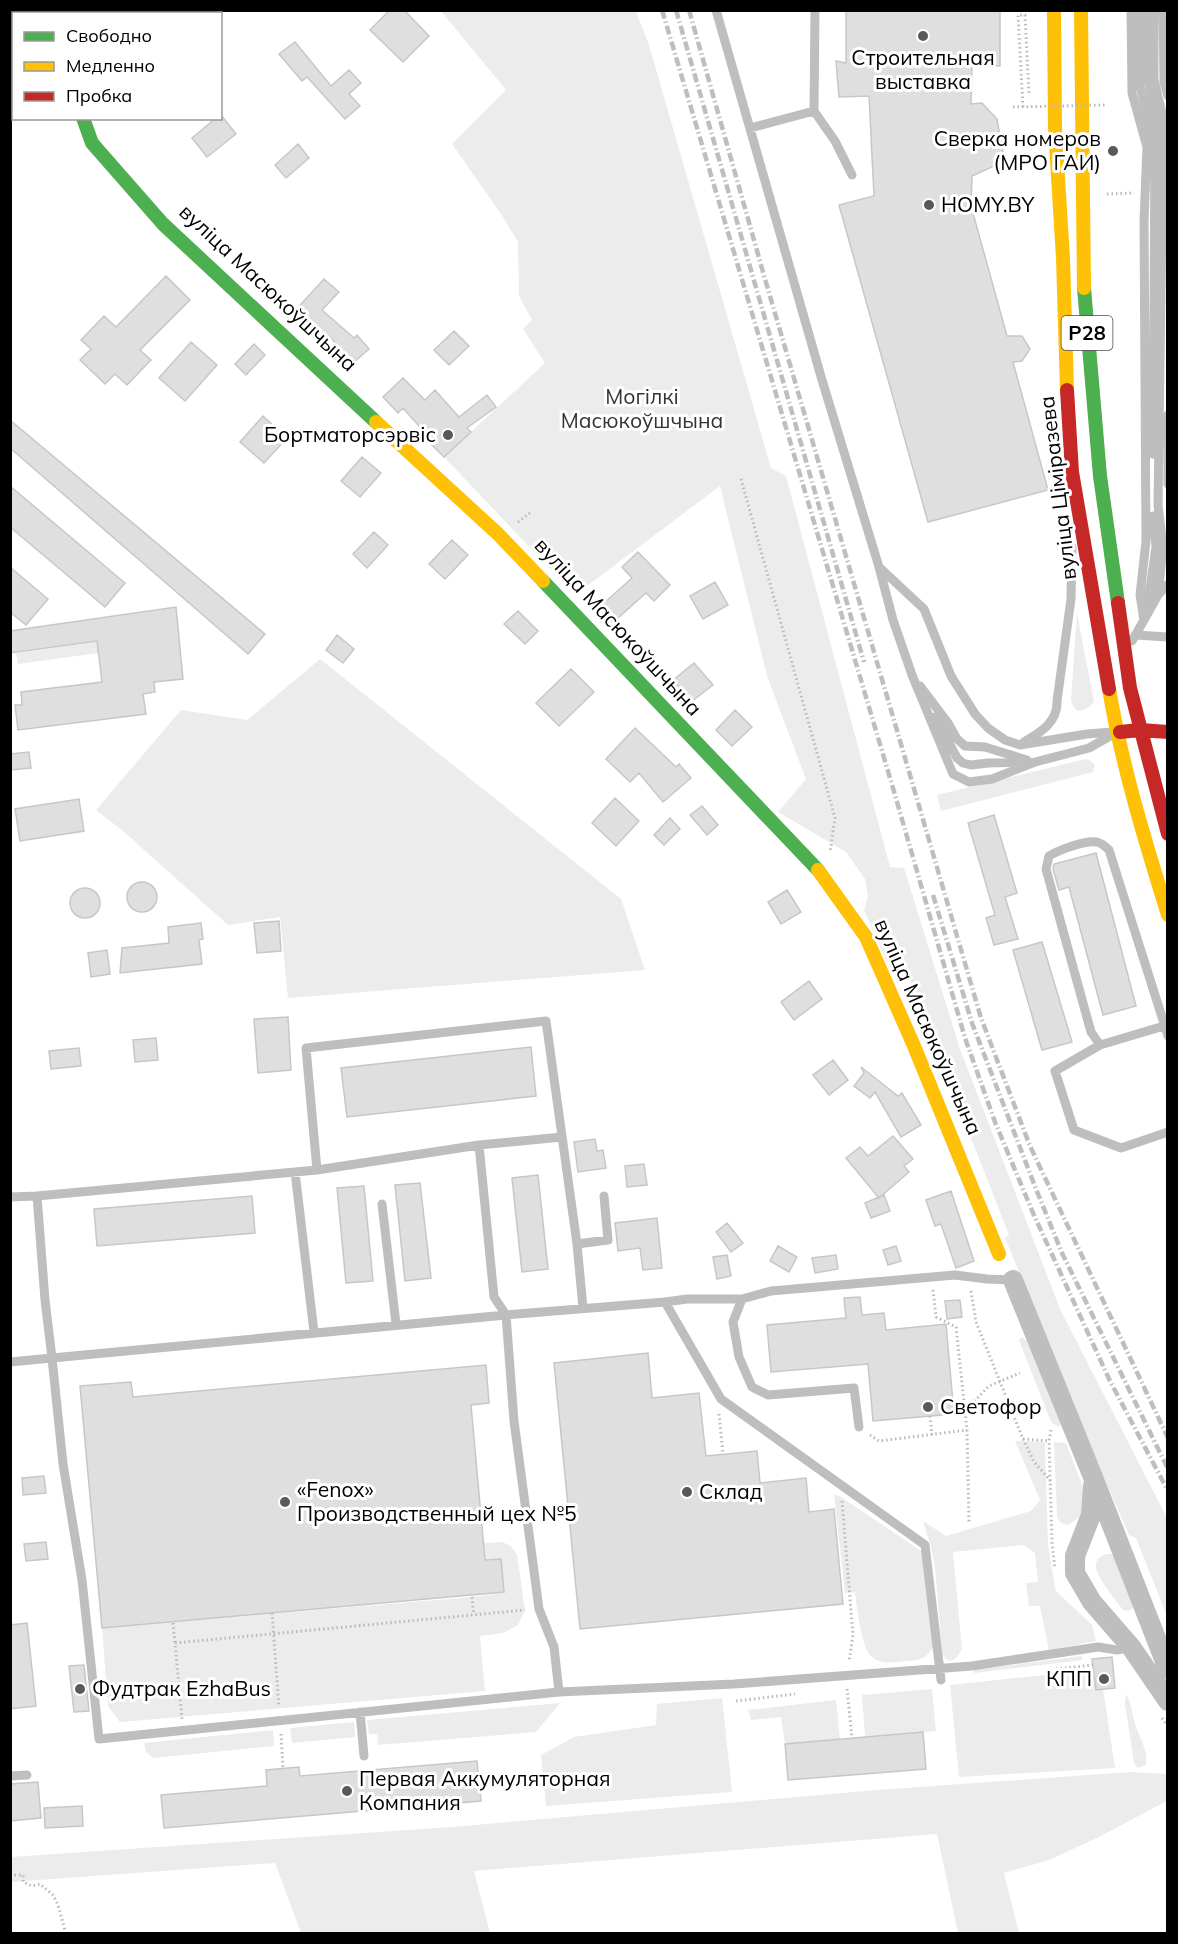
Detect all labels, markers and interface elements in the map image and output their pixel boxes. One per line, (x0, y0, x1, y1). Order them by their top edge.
legend (12, 12, 222, 120)
text: Свободно (66, 24, 152, 47)
marker: Строительная выставка (916, 29, 930, 43)
place label: Строительная выставка (851, 44, 995, 94)
text: Медленно (66, 54, 155, 77)
text: Пробка (66, 84, 132, 107)
place label: Сверка номеров (МРО ГАИ) (934, 125, 1101, 175)
marker: Сверка номеров (МРО ГАИ) (1106, 144, 1120, 158)
place label: HOMY.BY (941, 191, 1034, 217)
street label: вуліца Масюкоўшчына (174, 198, 363, 376)
marker: HOMY.BY (922, 198, 936, 212)
road number: Р28 (1062, 316, 1112, 350)
park label: Могілкі Масюкоўшчына (561, 383, 723, 433)
street label: вуліца Ціміразева (1033, 395, 1081, 582)
place label: Бортматорсэрвіс (264, 421, 436, 447)
marker: Бортматорсэрвіс (441, 428, 455, 442)
street label: вуліца Масюкоўшчына (530, 532, 708, 721)
street label: вуліца Масюкоўшчына (869, 915, 988, 1139)
place label: Светофор (940, 1393, 1042, 1419)
marker: Светофор (921, 1400, 935, 1414)
place label: «Fenox» Производственный цех №5 (297, 1476, 577, 1526)
place label: Склад (699, 1478, 763, 1504)
marker: Склад (680, 1485, 694, 1499)
marker: «Fenox» Производственный цех №5 (278, 1495, 292, 1509)
place label: КПП (1046, 1665, 1092, 1691)
marker: КПП (1097, 1672, 1111, 1686)
place label: Фудтрак EzhaBus (92, 1675, 271, 1701)
marker: Фудтрак EzhaBus (73, 1682, 87, 1696)
place label: Первая Аккумуляторная Компания (359, 1765, 611, 1815)
marker: Первая Аккумуляторная Компания (340, 1784, 354, 1798)

